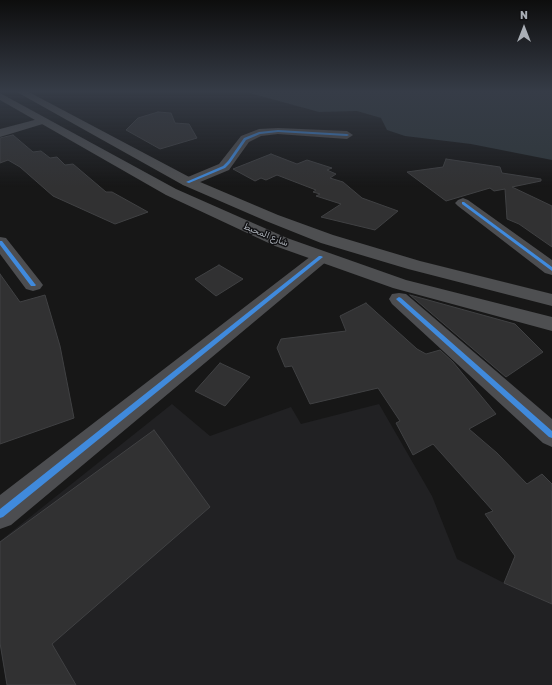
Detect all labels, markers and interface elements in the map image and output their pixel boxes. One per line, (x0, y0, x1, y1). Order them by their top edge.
north arrow (504, 8, 544, 48)
text: N (520, 9, 528, 22)
street label: شارع المحيط (242, 221, 290, 249)

